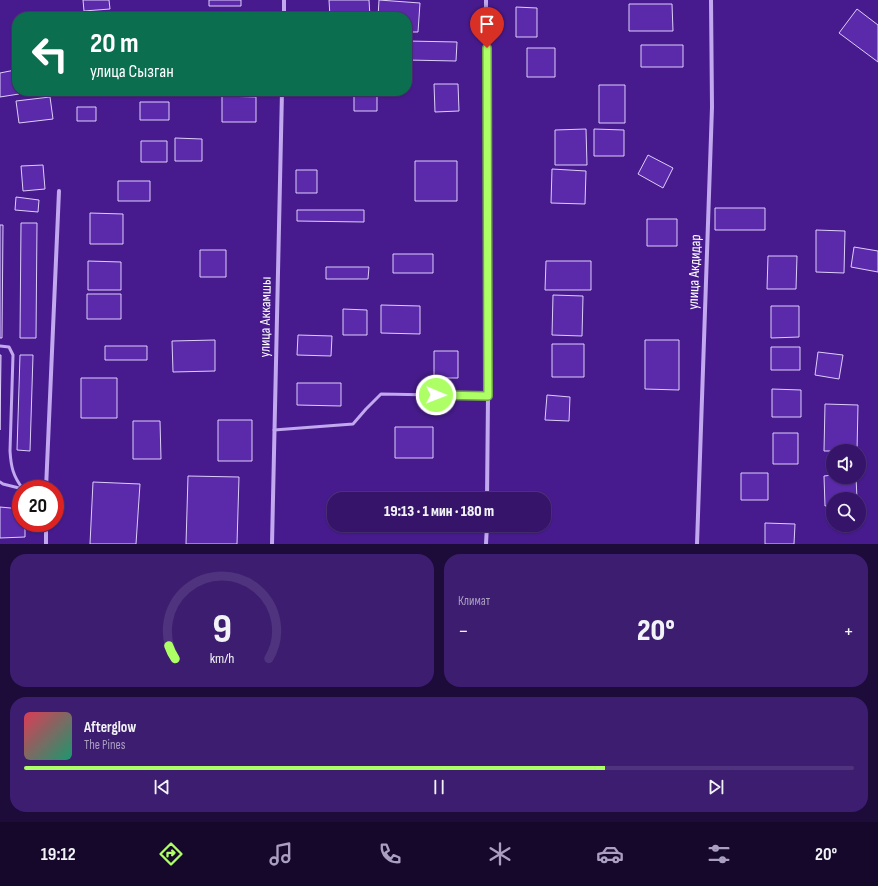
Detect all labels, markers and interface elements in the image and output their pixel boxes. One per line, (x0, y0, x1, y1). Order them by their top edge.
pin (470, 7.0, 504, 48)
icon: arrive (476, 13, 498, 35)
text: 20 m (90, 27, 139, 60)
icon: left (24, 28, 76, 80)
text: улица Сызган (90, 61, 174, 82)
street label: улица Акдидар (684, 234, 705, 310)
street label: улица Аккамшы (255, 277, 276, 357)
position arrow (415, 374, 457, 416)
map controls (826, 444, 866, 532)
button: sound (826, 444, 866, 484)
speed limit sign: 20 (12, 480, 64, 532)
button: search (826, 492, 866, 532)
text: 19:13 · 1 мин · 180 m (384, 502, 494, 521)
text: Климат (458, 593, 490, 609)
text: 9 (212, 604, 232, 653)
text: 20° (637, 613, 675, 649)
text: − (458, 618, 469, 645)
text: + (843, 618, 854, 645)
text: km/h (210, 649, 234, 666)
text: Afterglow (84, 718, 136, 737)
text: The Pines (84, 737, 125, 753)
icon: previous (151, 776, 173, 798)
icon: pause (428, 776, 450, 798)
icon: next (705, 776, 727, 798)
icon: directions (157, 840, 185, 868)
icon: music (267, 840, 295, 868)
icon: phone (376, 840, 404, 868)
icon: climate (486, 840, 514, 868)
icon: car (596, 840, 624, 868)
icon: filters (705, 840, 733, 868)
text: 19:12 (41, 844, 76, 865)
text: 20° (815, 844, 837, 865)

